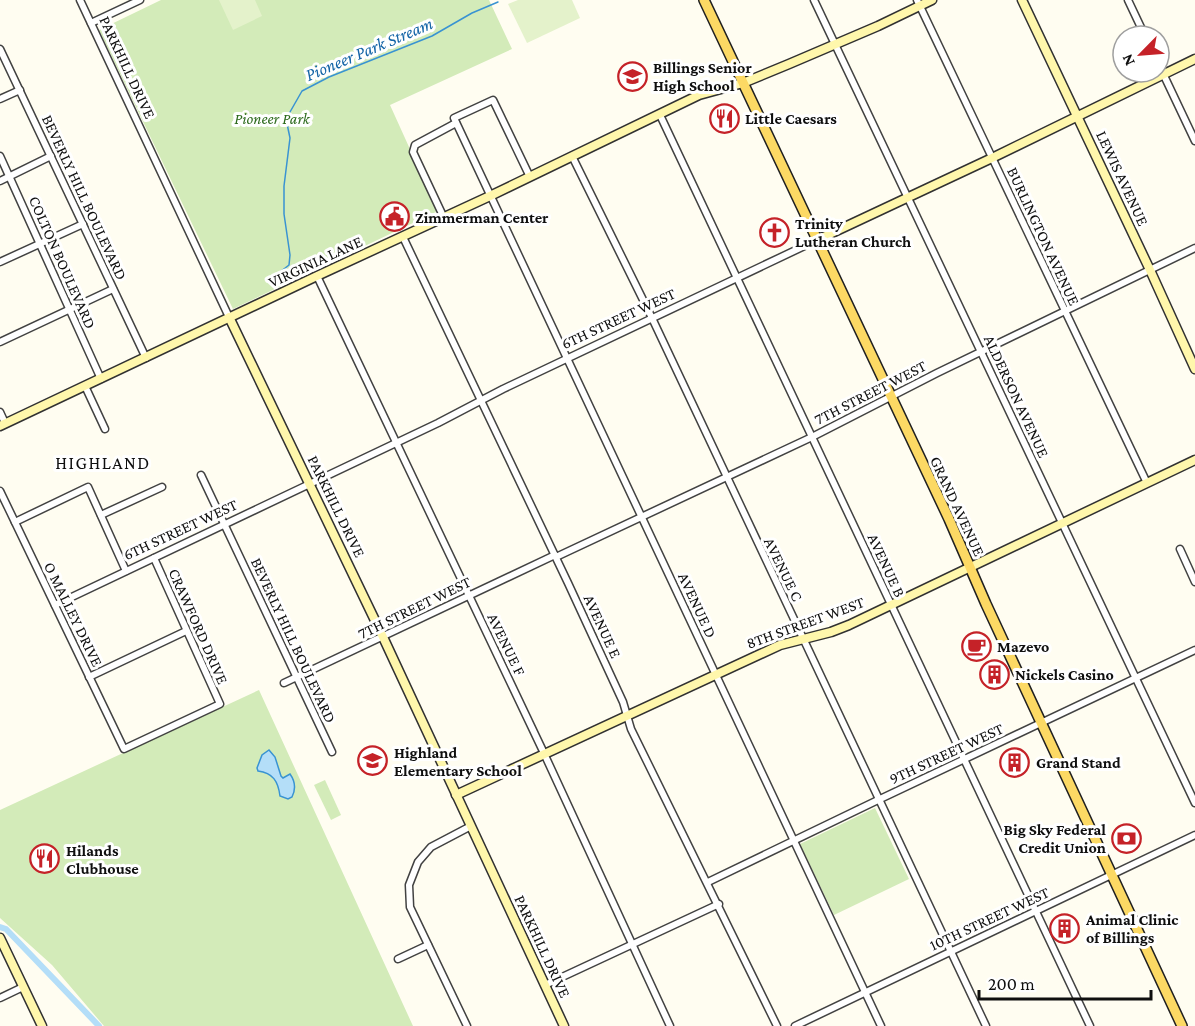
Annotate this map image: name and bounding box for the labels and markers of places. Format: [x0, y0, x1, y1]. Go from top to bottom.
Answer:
place label: Billings Senior High School [653, 59, 752, 94]
school or university icon: Billings Senior High School [616, 60, 648, 92]
restaurant icon: Little Caesars [708, 102, 740, 134]
place label: Little Caesars [745, 110, 837, 127]
public building icon: Zimmerman Center [378, 201, 410, 233]
place label: Zimmerman Center [415, 209, 549, 226]
place label: Trinity Lutheran Church [795, 215, 911, 250]
church icon: Trinity Lutheran Church [758, 216, 790, 248]
cafe icon: Mazevo [960, 630, 992, 662]
place label: Mazevo [997, 638, 1049, 655]
building icon: Nickels Casino [978, 658, 1010, 690]
place label: Nickels Casino [1015, 666, 1114, 683]
place label: Highland Elementary School [394, 744, 522, 779]
school or university icon: Highland Elementary School [357, 745, 389, 777]
building icon: Grand Stand [999, 746, 1031, 778]
place label: Grand Stand [1036, 754, 1121, 771]
place label: Big Sky Federal Credit Union [1004, 821, 1106, 856]
bank icon: Big Sky Federal Credit Union [1111, 822, 1143, 854]
place label: Hilands Clubhouse [66, 842, 139, 877]
restaurant icon: Hilands Clubhouse [29, 843, 61, 875]
place label: Animal Clinic of Billings [1085, 911, 1178, 946]
building icon: Animal Clinic of Billings [1049, 912, 1081, 944]

